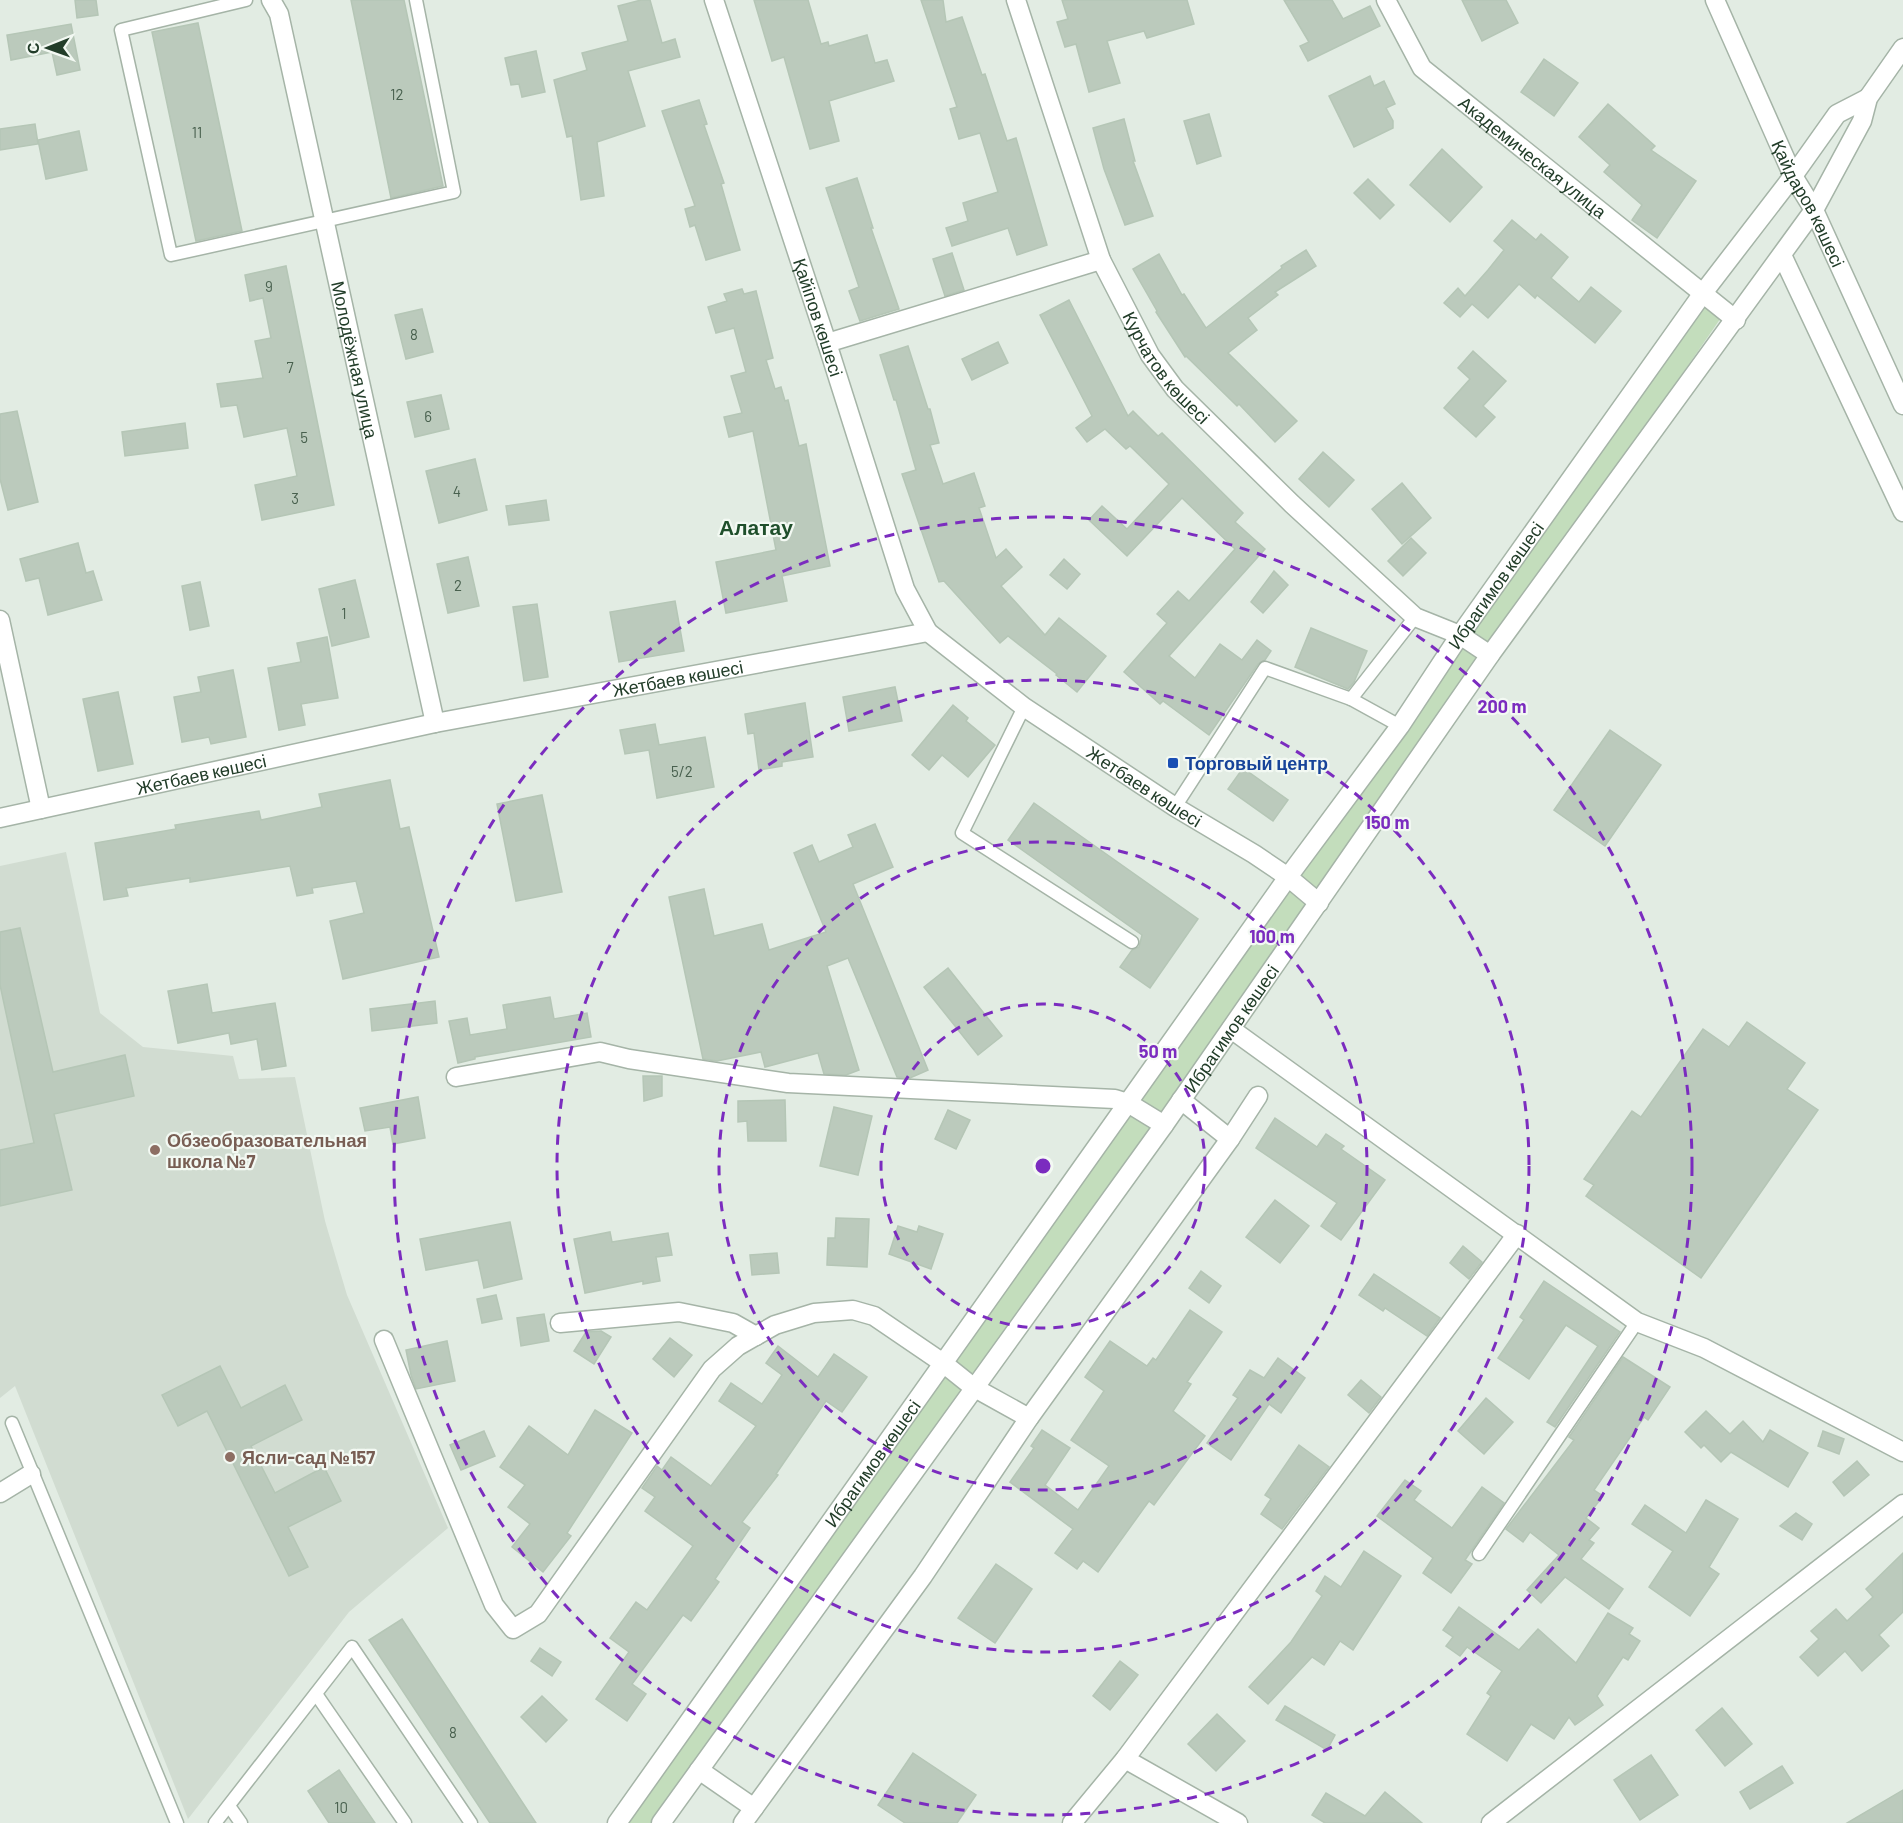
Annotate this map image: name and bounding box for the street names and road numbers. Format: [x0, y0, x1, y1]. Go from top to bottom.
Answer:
street label: Академическая улица [1455, 91, 1612, 223]
street label: Қайдаров көшесі [1767, 136, 1849, 270]
street label: Қайіпов көшесі [789, 255, 848, 379]
street label: Молодёжная улица [327, 279, 383, 441]
street label: Курчатов көшесі [1118, 308, 1215, 428]
street label: Ибрагимов көшесі [1443, 517, 1548, 653]
street label: Жетбаев көшесі [610, 655, 745, 701]
street label: Жетбаев көшесі [1083, 741, 1206, 831]
street label: Жетбаев көшесі [134, 749, 268, 799]
street label: Ибрагимов көшесі [1179, 960, 1283, 1097]
street label: Ибрагимов көшесі [820, 1395, 925, 1531]

